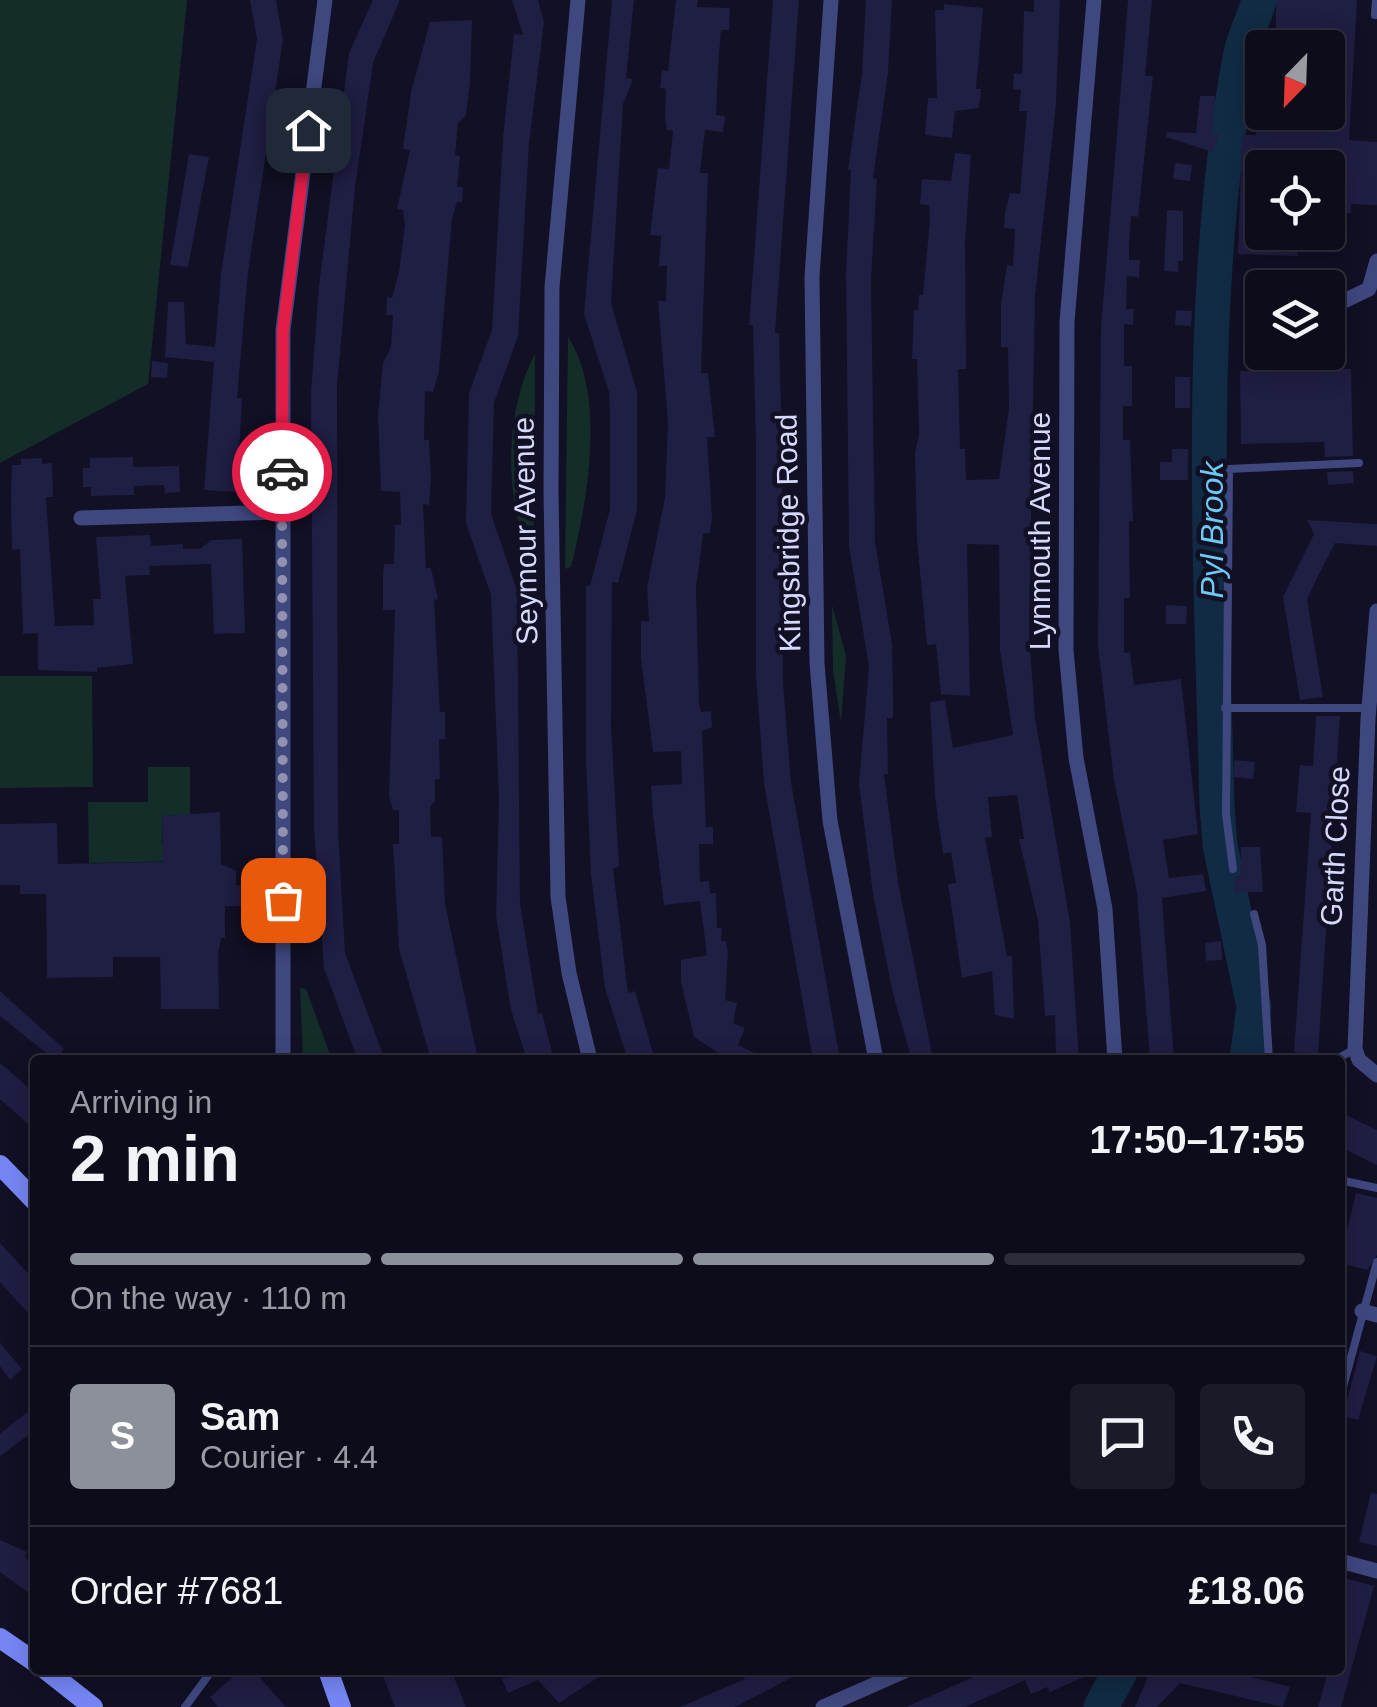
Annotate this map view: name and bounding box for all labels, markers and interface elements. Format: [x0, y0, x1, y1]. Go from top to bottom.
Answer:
north arrow [1245, 30, 1345, 130]
map controls [1245, 30, 1345, 370]
pin [266, 88, 351, 173]
icon: home [281, 103, 336, 158]
button: locate [1245, 150, 1345, 250]
button: layers [1245, 270, 1345, 370]
street label: Lynmouth Avenue [1023, 412, 1056, 650]
street label: Kingsbridge Road [769, 413, 807, 653]
street label: Seymour Avenue [507, 417, 543, 645]
courier [232, 422, 332, 522]
icon: car [255, 445, 310, 500]
water label: Pyl Brook [1194, 460, 1230, 598]
street label: Garth Close [1314, 765, 1356, 927]
pin [241, 858, 326, 943]
icon: bag [256, 873, 311, 928]
text: Arriving in [70, 1084, 212, 1120]
text: 17:50–17:55 [1089, 1119, 1305, 1161]
text: 2 min [70, 1122, 240, 1195]
text: On the way · 110 m [70, 1280, 347, 1316]
button: chat [1070, 1384, 1175, 1489]
button: phone [1200, 1384, 1305, 1489]
text: Sam [200, 1396, 280, 1438]
text: S [110, 1415, 135, 1457]
text: Courier · 4.4 [200, 1439, 378, 1475]
text: Order #7681 [70, 1570, 283, 1612]
text: £18.06 [1189, 1570, 1305, 1612]

